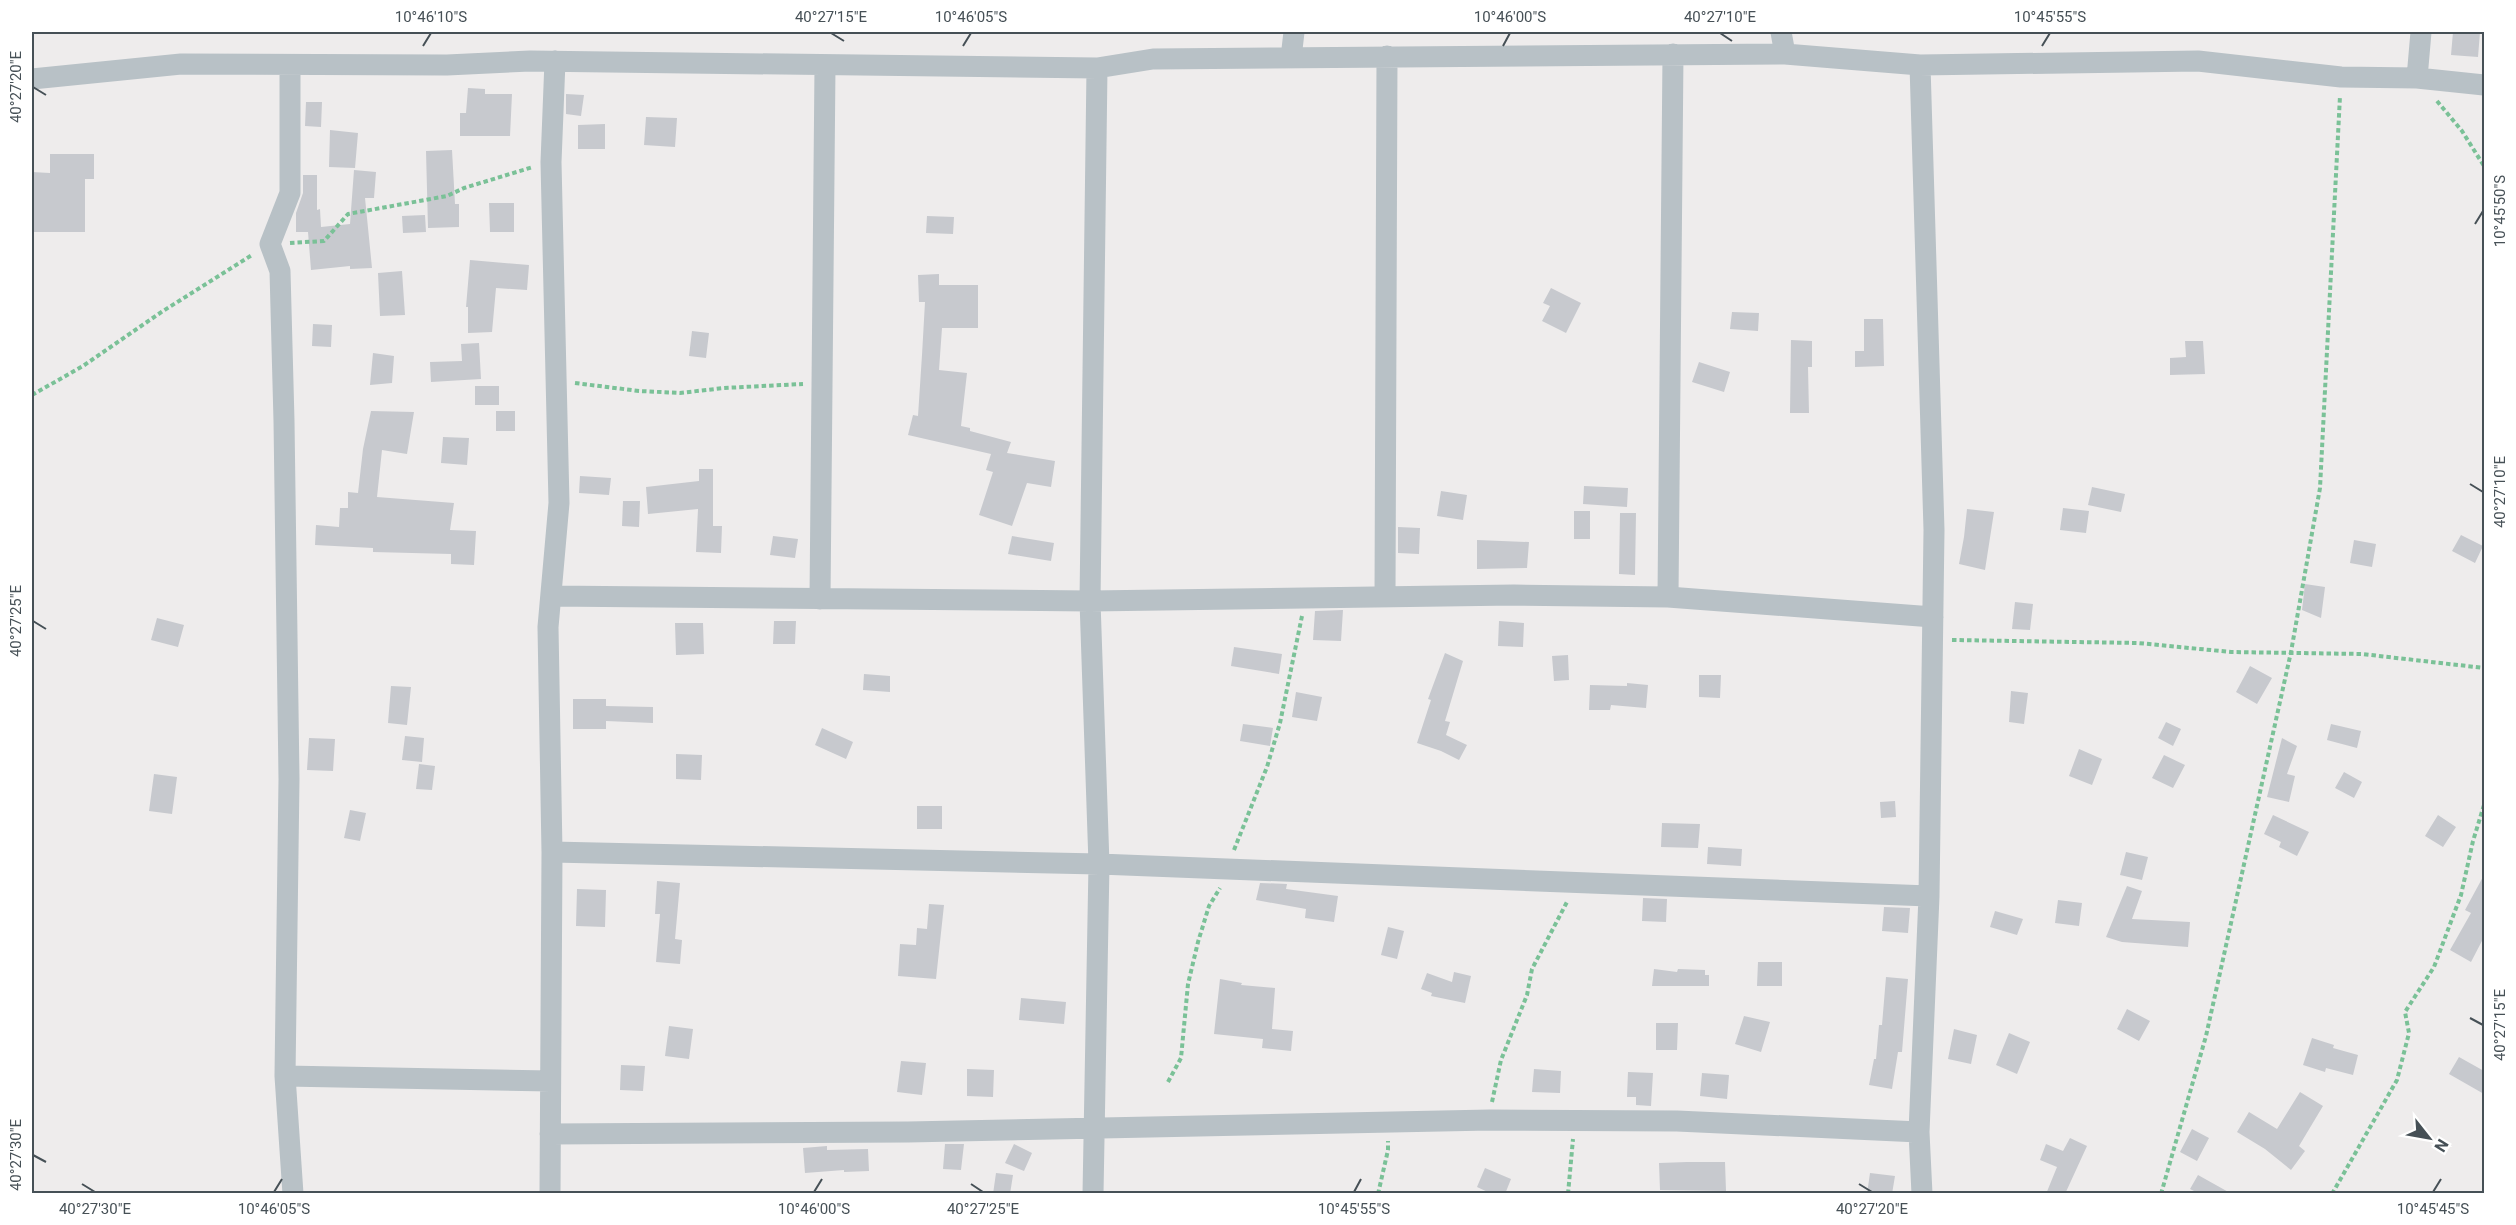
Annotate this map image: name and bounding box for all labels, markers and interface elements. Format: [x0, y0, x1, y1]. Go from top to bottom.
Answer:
text: 10°46'10"S [395, 8, 467, 26]
text: 40°27'15"E [795, 8, 868, 26]
text: 10°46'05"S [935, 8, 1007, 26]
text: 10°46'00"S [1474, 8, 1546, 26]
text: 40°27'10"E [1684, 8, 1757, 26]
text: 10°45'55"S [2014, 8, 2086, 26]
text: 40°27'20"E [7, 50, 25, 123]
text: 10°45'50"S [2491, 175, 2509, 247]
text: 40°27'10"E [2491, 455, 2509, 528]
text: 40°27'25"E [7, 584, 25, 657]
text: 40°27'15"E [2491, 988, 2509, 1061]
north arrow [2399, 1108, 2459, 1168]
text: 40°27'30"E [7, 1118, 25, 1191]
text: N [2430, 1136, 2452, 1155]
text: 40°27'30"E [59, 1200, 132, 1218]
text: 10°46'05"S [238, 1200, 310, 1218]
text: 10°46'00"S [778, 1200, 850, 1218]
text: 40°27'25"E [947, 1200, 1020, 1218]
text: 10°45'55"S [1318, 1200, 1390, 1218]
text: 40°27'20"E [1836, 1200, 1909, 1218]
text: 10°45'45"S [2397, 1200, 2469, 1218]

